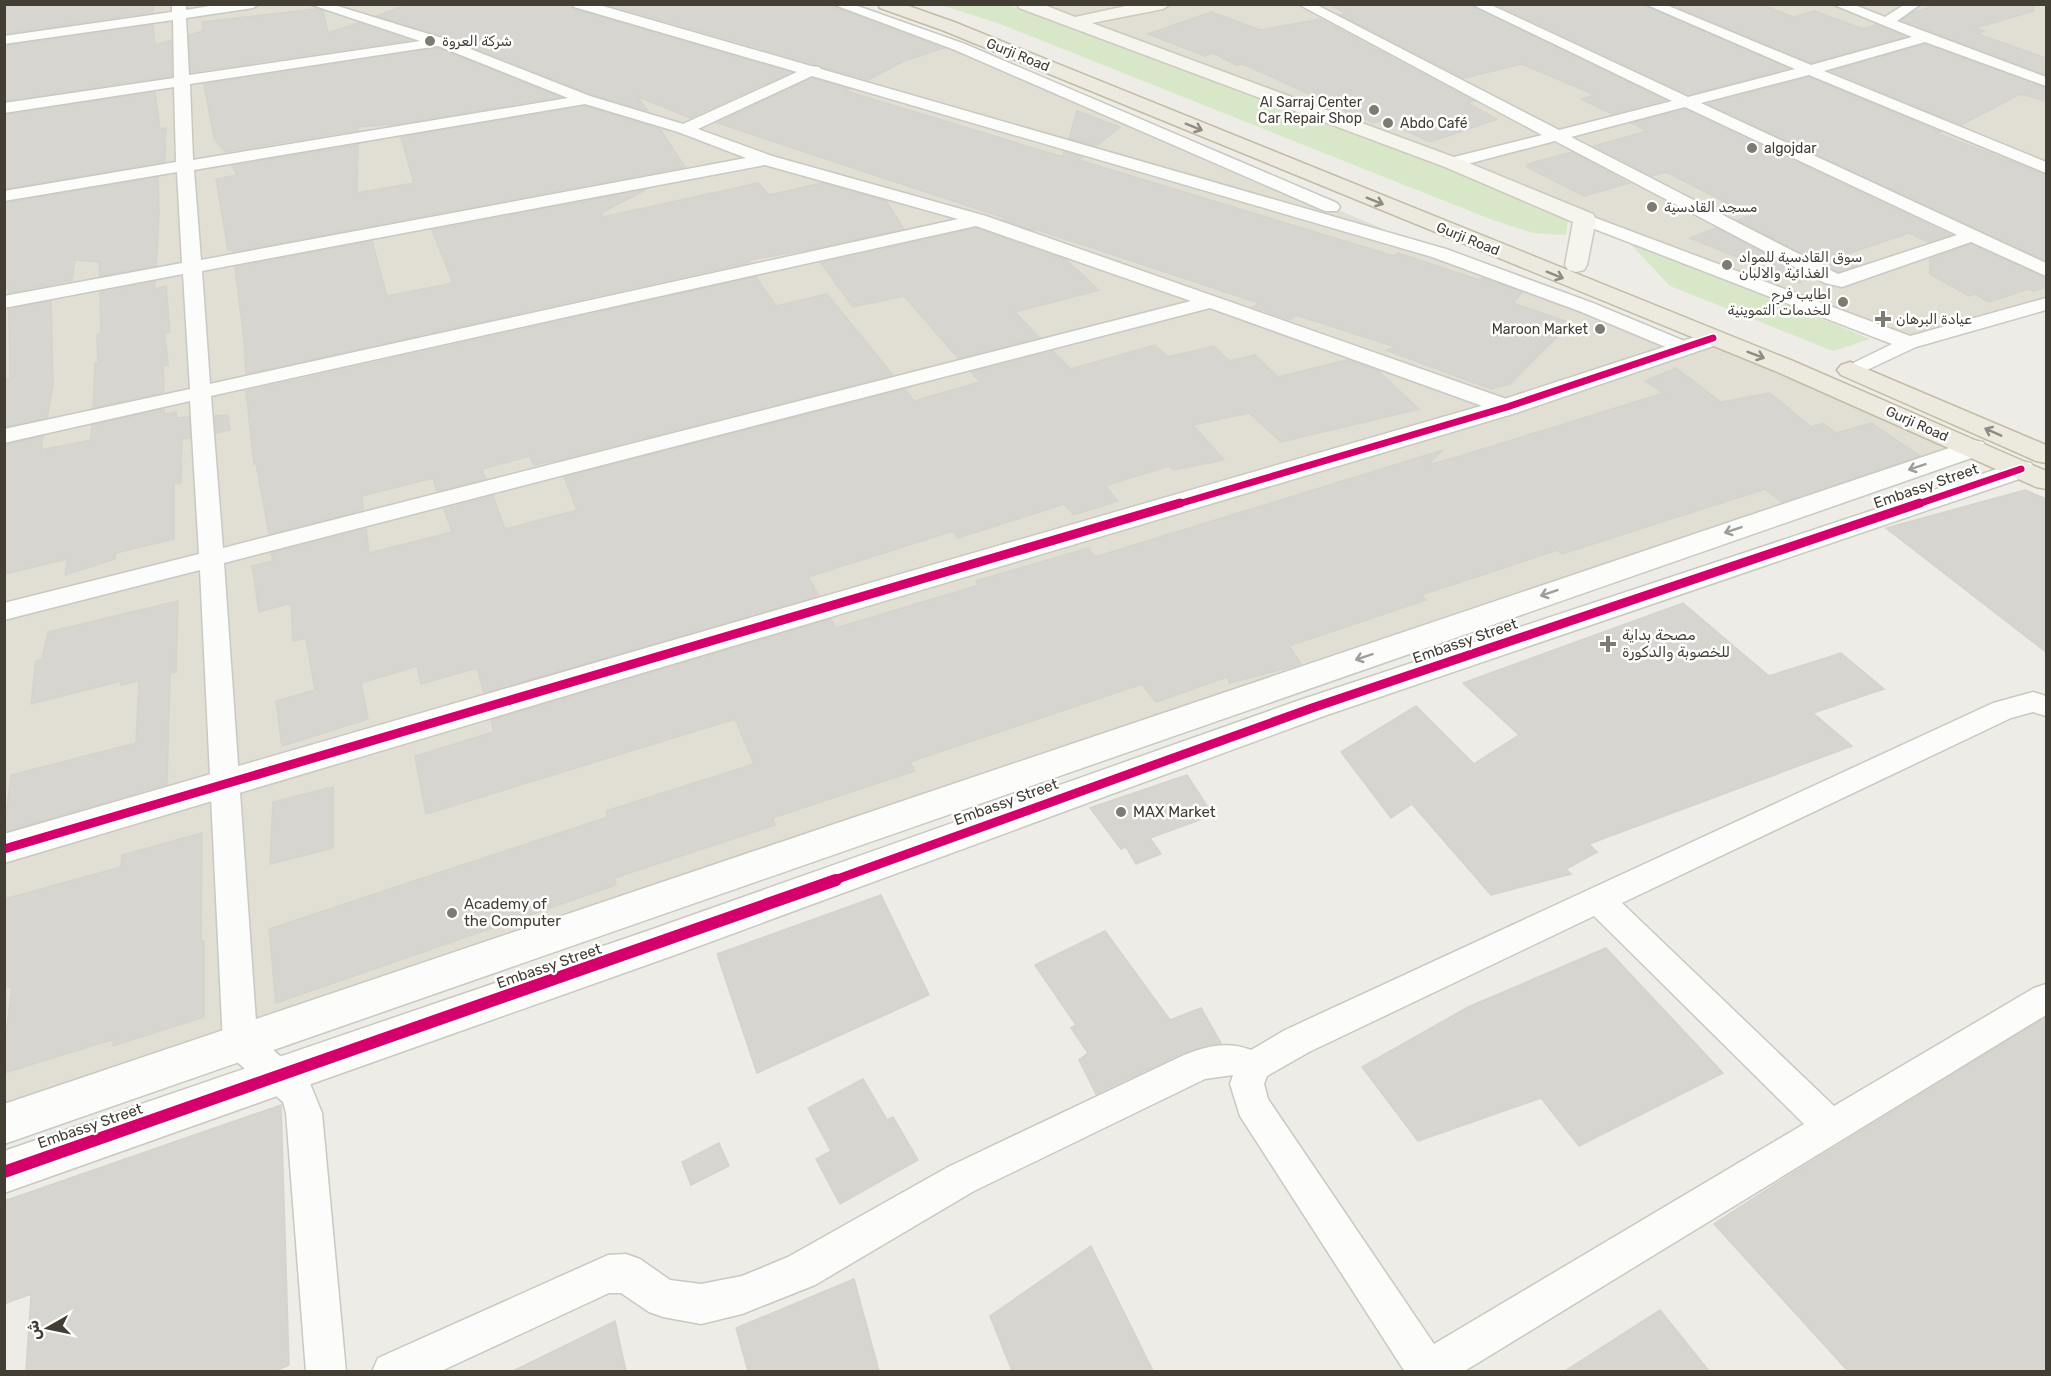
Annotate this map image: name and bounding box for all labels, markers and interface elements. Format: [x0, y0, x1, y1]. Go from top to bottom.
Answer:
place label: شركة العروة [442, 33, 512, 50]
marker: شركة العروة [423, 34, 437, 48]
street label: Gurji Road [984, 35, 1052, 75]
place label: Al Sarraj Center Car Repair Shop [1258, 94, 1363, 127]
marker: Al Sarraj Center Car Repair Shop [1367, 103, 1381, 117]
place label: Abdo Café [1400, 115, 1468, 132]
marker: Abdo Café [1381, 116, 1395, 130]
one-way arrow [1185, 122, 1203, 133]
place label: algojdar [1764, 140, 1817, 157]
marker: algojdar [1745, 141, 1759, 155]
one-way arrow [1365, 196, 1383, 207]
place label: مسجد القادسية [1664, 199, 1757, 216]
marker: مسجد القادسية [1645, 200, 1659, 214]
street label: Gurji Road [1434, 219, 1502, 259]
place label: سوق القادسية للمواد الغذائية والالبان [1739, 249, 1862, 282]
marker: سوق القادسية للمواد الغذائية والالبان [1720, 258, 1734, 272]
one-way arrow [1546, 270, 1564, 281]
place label: اطايب فرح للخدمات التموينية [1728, 286, 1831, 319]
marker: اطايب فرح للخدمات التموينية [1836, 295, 1850, 309]
marker: عيادة البرهان [1874, 310, 1892, 328]
place label: عيادة البرهان [1896, 311, 1972, 328]
place label: Maroon Market [1492, 321, 1589, 338]
marker: Maroon Market [1593, 322, 1607, 336]
one-way arrow [1746, 350, 1765, 361]
street label: Gurji Road [1883, 403, 1951, 445]
one-way arrow [1984, 425, 2002, 436]
street label: Embassy Street [1871, 460, 1981, 512]
one-way arrow [1908, 462, 1927, 473]
one-way arrow [1724, 526, 1743, 537]
one-way arrow [1540, 589, 1558, 600]
street label: Embassy Street [1410, 615, 1520, 667]
place label: مصحة بداية للخصوبة والدكورة [1622, 626, 1730, 662]
marker: مصحة بداية للخصوبة والدكورة [1599, 635, 1617, 653]
one-way arrow [1355, 652, 1374, 663]
street label: Embassy Street [951, 775, 1061, 829]
place label: MAX Market [1133, 803, 1216, 821]
marker: MAX Market [1114, 805, 1128, 819]
place label: Academy of the Computer [464, 895, 561, 930]
marker: Academy of the Computer [445, 906, 459, 920]
street label: Embassy Street [494, 940, 604, 992]
street label: Embassy Street [35, 1100, 145, 1152]
north arrow [18, 1298, 78, 1358]
text: ش [23, 1319, 45, 1342]

